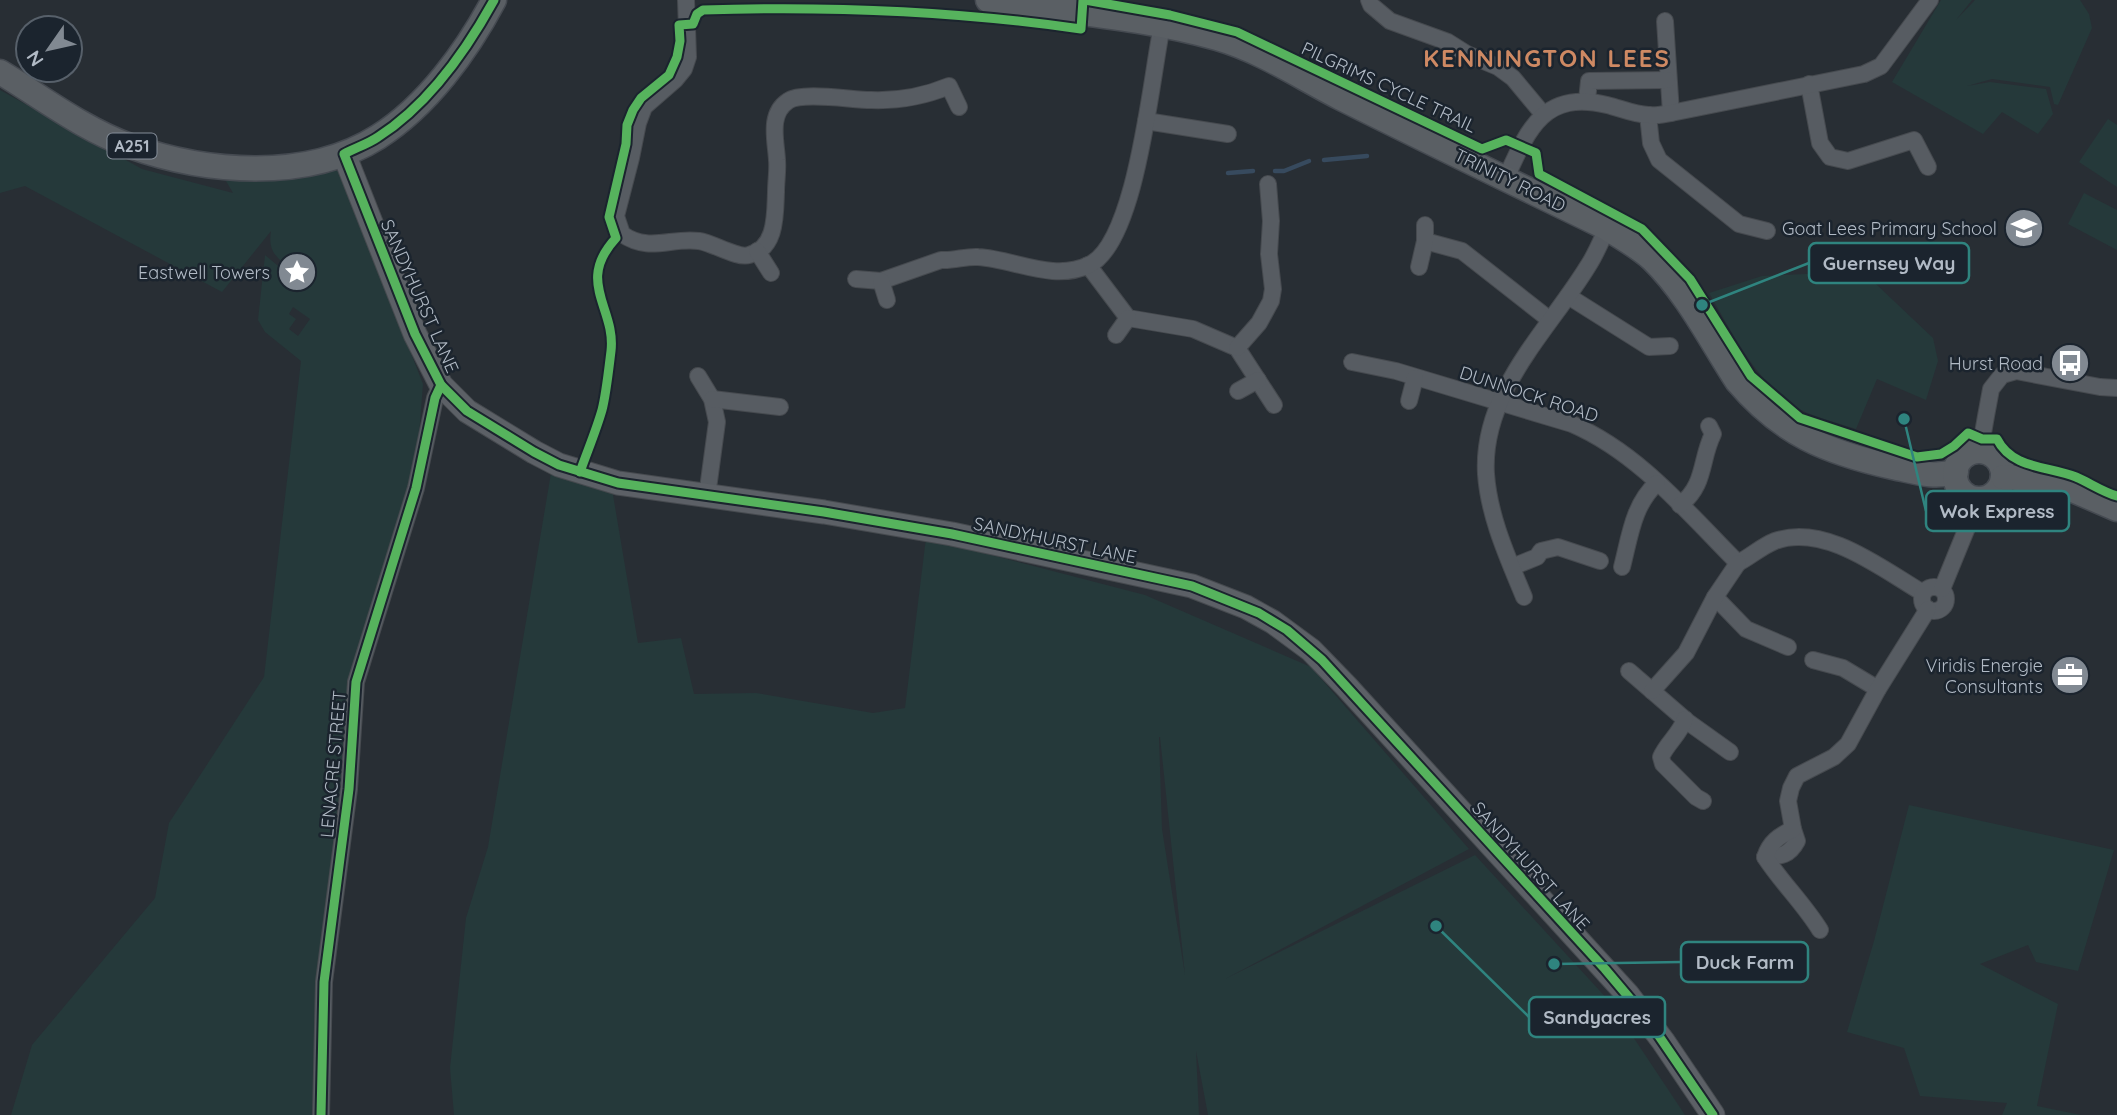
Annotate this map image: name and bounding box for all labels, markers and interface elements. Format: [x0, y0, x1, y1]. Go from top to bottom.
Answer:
north arrow [14, 14, 84, 84]
street label: PILGRIMS CYCLE TRAIL [1298, 36, 1480, 138]
district label: KENNINGTON LEES [1423, 43, 1671, 73]
text: N [21, 46, 49, 71]
road number: A251 [108, 134, 156, 158]
street label: TRINITY ROAD [1450, 143, 1570, 217]
school or university icon: Goat Lees Primary School [2003, 207, 2045, 249]
street label: SANDYHURST LANE [376, 216, 464, 376]
place label: Goat Lees Primary School [1782, 217, 1997, 240]
callout: Guernsey Way [1809, 243, 1969, 283]
place icon: Eastwell Towers [276, 251, 318, 293]
text: Guernsey Way [1823, 251, 1955, 275]
place label: Eastwell Towers [138, 261, 270, 284]
bus stop icon: Hurst Road [2049, 342, 2091, 384]
place label: Hurst Road [1949, 352, 2043, 375]
street label: DUNNOCK ROAD [1457, 361, 1601, 427]
callout: Wok Express [1926, 491, 2069, 531]
text: Wok Express [1939, 499, 2055, 523]
street label: SANDYHURST LANE [972, 512, 1138, 568]
place label: Viridis Energie Consultants [1926, 654, 2043, 698]
office icon: Viridis Energie Consultants [2049, 654, 2091, 696]
street label: LENACRE STREET [315, 689, 351, 839]
street label: SANDYHURST LANE [1467, 797, 1595, 935]
callout: Duck Farm [1681, 942, 1808, 982]
text: Duck Farm [1696, 950, 1794, 974]
callout: Sandyacres [1529, 997, 1665, 1037]
text: Sandyacres [1543, 1005, 1651, 1029]

